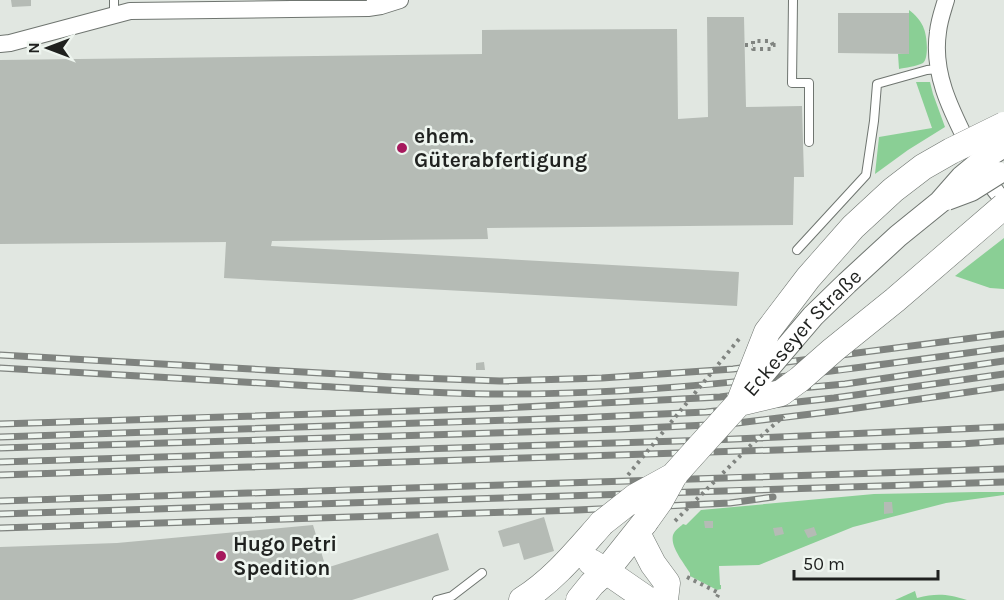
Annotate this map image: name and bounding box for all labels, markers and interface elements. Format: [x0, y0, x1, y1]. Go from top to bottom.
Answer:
north arrow [18, 18, 78, 78]
text: N [24, 42, 43, 54]
place label: ehem. Güterabfertigung [414, 124, 587, 172]
marker: ehem. Güterabfertigung [395, 141, 409, 155]
street label: Eckeseyer Straße [738, 264, 866, 401]
place label: Hugo Petri Spedition [233, 532, 337, 580]
scale bar [794, 543, 938, 581]
marker: Hugo Petri Spedition [214, 549, 228, 563]
text: 50 m [803, 553, 845, 575]

